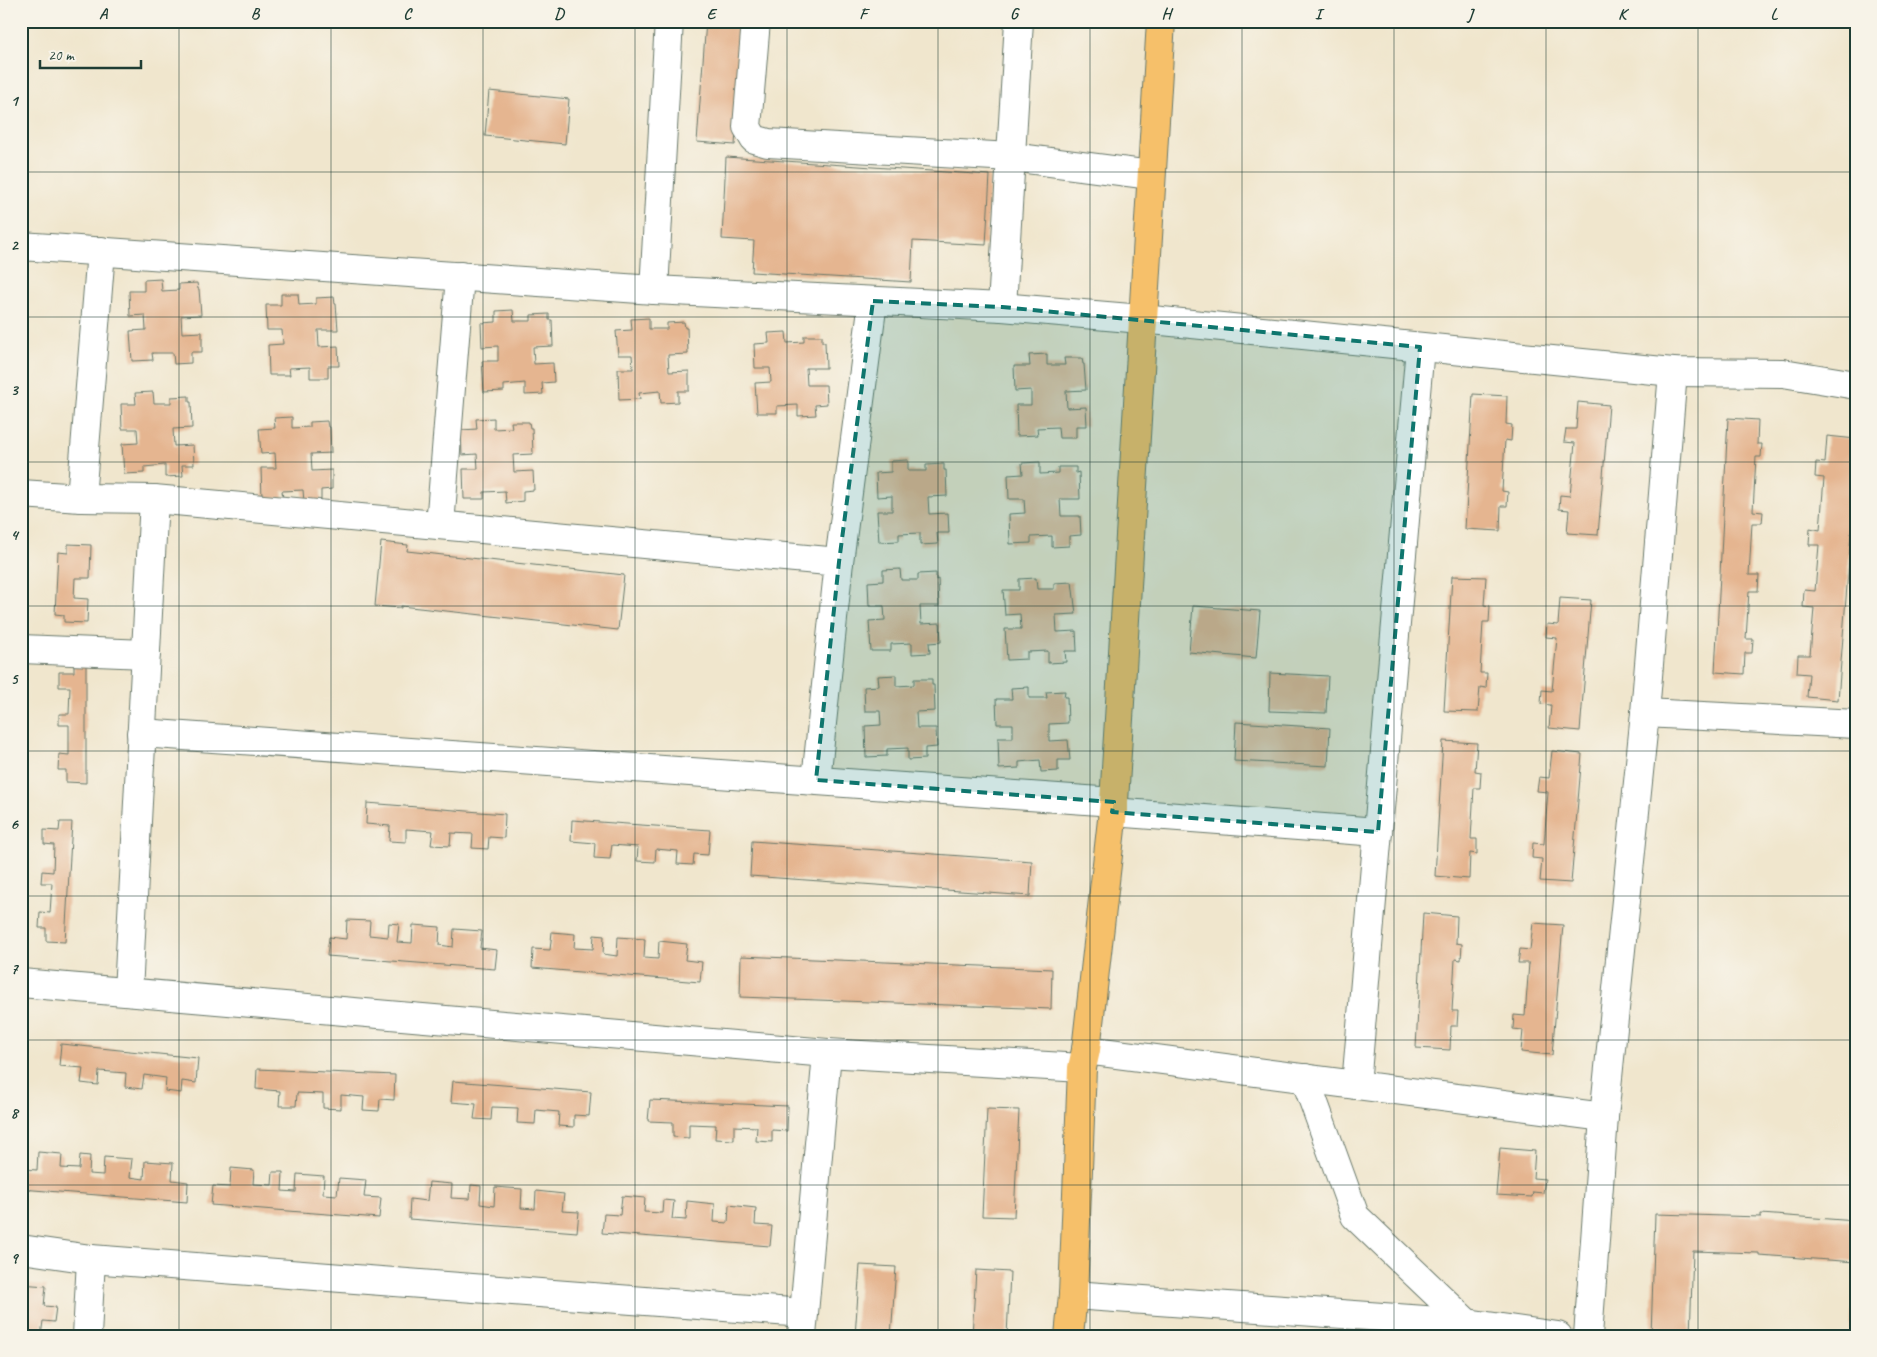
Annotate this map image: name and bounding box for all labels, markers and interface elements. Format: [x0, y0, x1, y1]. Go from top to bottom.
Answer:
text: A [99, 4, 109, 24]
text: B [251, 4, 261, 24]
text: C [403, 4, 413, 24]
text: D [554, 4, 565, 24]
text: E [707, 4, 718, 24]
text: F [859, 4, 870, 24]
text: G [1010, 4, 1020, 24]
text: H [1161, 4, 1173, 24]
text: I [1315, 4, 1325, 24]
text: J [1466, 4, 1475, 24]
text: K [1618, 4, 1630, 24]
text: L [1771, 4, 1779, 24]
scale bar [40, 38, 141, 70]
text: 20 m [48, 46, 75, 65]
text: 1 [10, 91, 19, 111]
text: 2 [10, 235, 19, 255]
text: 3 [10, 380, 19, 400]
text: 4 [10, 525, 19, 545]
text: 5 [11, 669, 20, 689]
text: 6 [10, 814, 19, 834]
text: 7 [10, 959, 19, 979]
text: 8 [10, 1103, 19, 1123]
text: 9 [10, 1248, 19, 1268]

